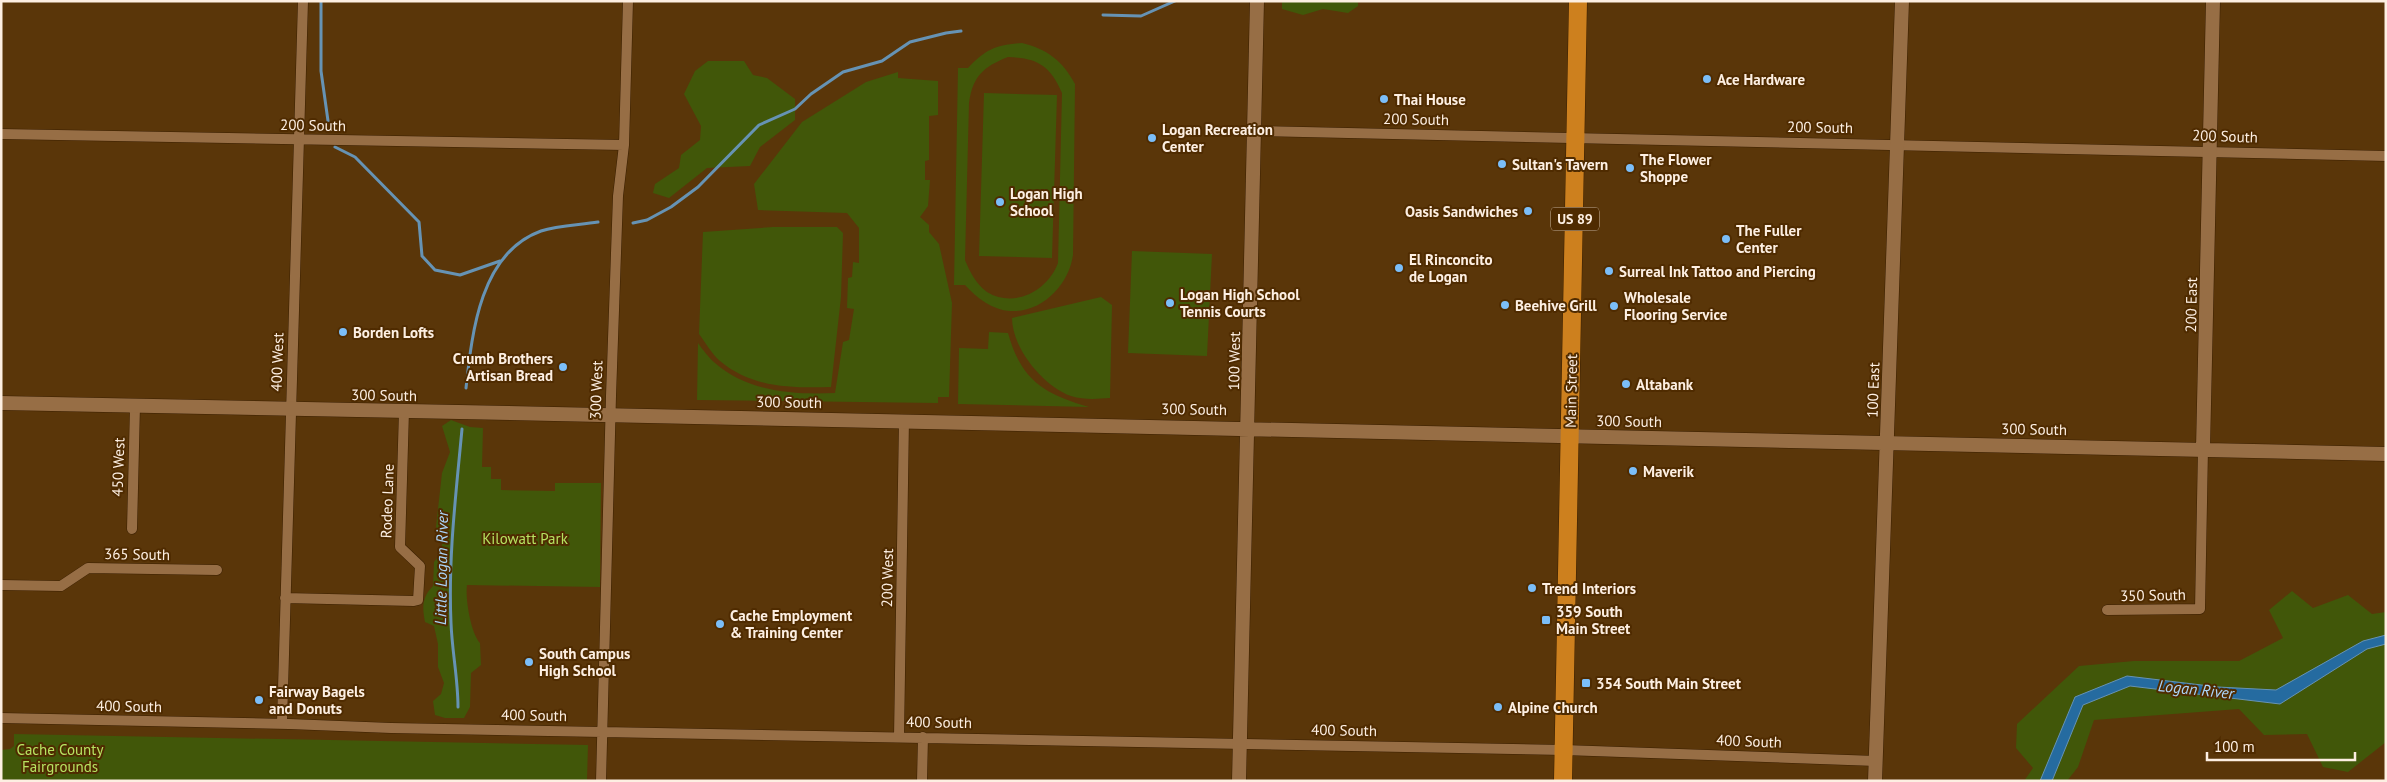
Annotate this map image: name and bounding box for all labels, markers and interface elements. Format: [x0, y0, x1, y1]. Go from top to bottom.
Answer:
place label: Ace Hardware [1717, 70, 1806, 89]
marker: Ace Hardware [1701, 73, 1713, 85]
place label: Thai House [1394, 90, 1466, 109]
marker: Thai House [1378, 93, 1390, 105]
street label: 200 South [1383, 109, 1449, 129]
street label: 200 South [280, 115, 346, 135]
street label: 200 South [1787, 117, 1853, 137]
place label: Logan Recreation Center [1162, 120, 1273, 156]
street label: 200 South [2192, 125, 2258, 147]
marker: Logan Recreation Center [1146, 132, 1158, 144]
place label: The Flower Shoppe [1640, 150, 1712, 186]
place label: Sultan's Tavern [1512, 155, 1608, 174]
marker: Sultan's Tavern [1496, 158, 1508, 170]
marker: The Flower Shoppe [1624, 162, 1636, 174]
place label: Logan High School [1010, 184, 1083, 220]
marker: Logan High School [994, 196, 1006, 208]
place label: Oasis Sandwiches [1405, 202, 1518, 221]
marker: Oasis Sandwiches [1522, 205, 1534, 217]
road number: US 89 [1551, 208, 1599, 230]
place label: The Fuller Center [1736, 221, 1802, 257]
marker: The Fuller Center [1720, 233, 1732, 245]
place label: El Rinconcito de Logan [1409, 250, 1493, 286]
marker: El Rinconcito de Logan [1393, 262, 1405, 274]
place label: Surreal Ink Tattoo and Piercing [1619, 262, 1816, 281]
marker: Surreal Ink Tattoo and Piercing [1603, 265, 1615, 277]
street label: 200 East [2181, 277, 2201, 333]
place label: Logan High School Tennis Courts [1180, 285, 1300, 321]
place label: Wholesale Flooring Service [1624, 288, 1728, 324]
place label: Beehive Grill [1515, 296, 1597, 315]
marker: Logan High School Tennis Courts [1164, 297, 1176, 309]
marker: Beehive Grill [1499, 299, 1511, 311]
marker: Wholesale Flooring Service [1608, 300, 1620, 312]
place label: Borden Lofts [353, 323, 434, 342]
marker: Borden Lofts [337, 326, 349, 338]
street label: 100 West [1224, 331, 1244, 391]
street label: 400 West [266, 332, 288, 392]
place label: Crumb Brothers Artisan Bread [453, 349, 553, 385]
street label: Main Street [1561, 354, 1581, 428]
street label: 300 West [585, 360, 607, 420]
marker: Crumb Brothers Artisan Bread [557, 361, 569, 373]
street label: 100 East [1863, 362, 1883, 418]
place label: Altabank [1636, 375, 1694, 394]
marker: Altabank [1620, 378, 1632, 390]
street label: 300 South [351, 385, 417, 405]
street label: 300 South [756, 392, 822, 412]
street label: 300 South [1161, 399, 1227, 419]
street label: 300 South [1596, 411, 1662, 431]
street label: 300 South [2001, 419, 2067, 439]
street label: 450 West [107, 437, 129, 497]
place label: Maverik [1643, 462, 1694, 481]
street label: Rodeo Lane [376, 463, 398, 539]
marker: Maverik [1627, 465, 1639, 477]
water label: Little Logan River [430, 509, 452, 625]
park label: Kilowatt Park [482, 529, 569, 548]
street label: 365 South [104, 544, 170, 564]
street label: 200 West [877, 548, 897, 608]
place label: Trend Interiors [1542, 579, 1636, 598]
marker: Trend Interiors [1526, 582, 1538, 594]
street label: 350 South [2120, 585, 2186, 605]
place label: 359 South Main Street [1556, 602, 1631, 638]
place label: Cache Employment & Training Center [730, 606, 853, 642]
marker: 359 South Main Street [1540, 614, 1552, 626]
marker: Cache Employment & Training Center [714, 618, 726, 630]
place label: South Campus High School [539, 644, 630, 680]
marker: South Campus High School [523, 656, 535, 668]
place label: 354 South Main Street [1596, 674, 1742, 693]
water label: Logan River [2157, 675, 2237, 703]
marker: 354 South Main Street [1580, 677, 1592, 689]
place label: Fairway Bagels and Donuts [269, 682, 365, 718]
marker: Fairway Bagels and Donuts [253, 694, 265, 706]
street label: 400 South [96, 696, 162, 716]
place label: Alpine Church [1508, 698, 1598, 717]
marker: Alpine Church [1492, 701, 1504, 713]
street label: 400 South [501, 705, 567, 725]
street label: 400 South [906, 712, 972, 732]
street label: 400 South [1311, 720, 1377, 740]
street label: 400 South [1716, 730, 1782, 752]
scale bar [2207, 730, 2354, 762]
text: 100 m [2214, 737, 2255, 756]
park label: Cache County Fairgrounds [17, 740, 103, 776]

